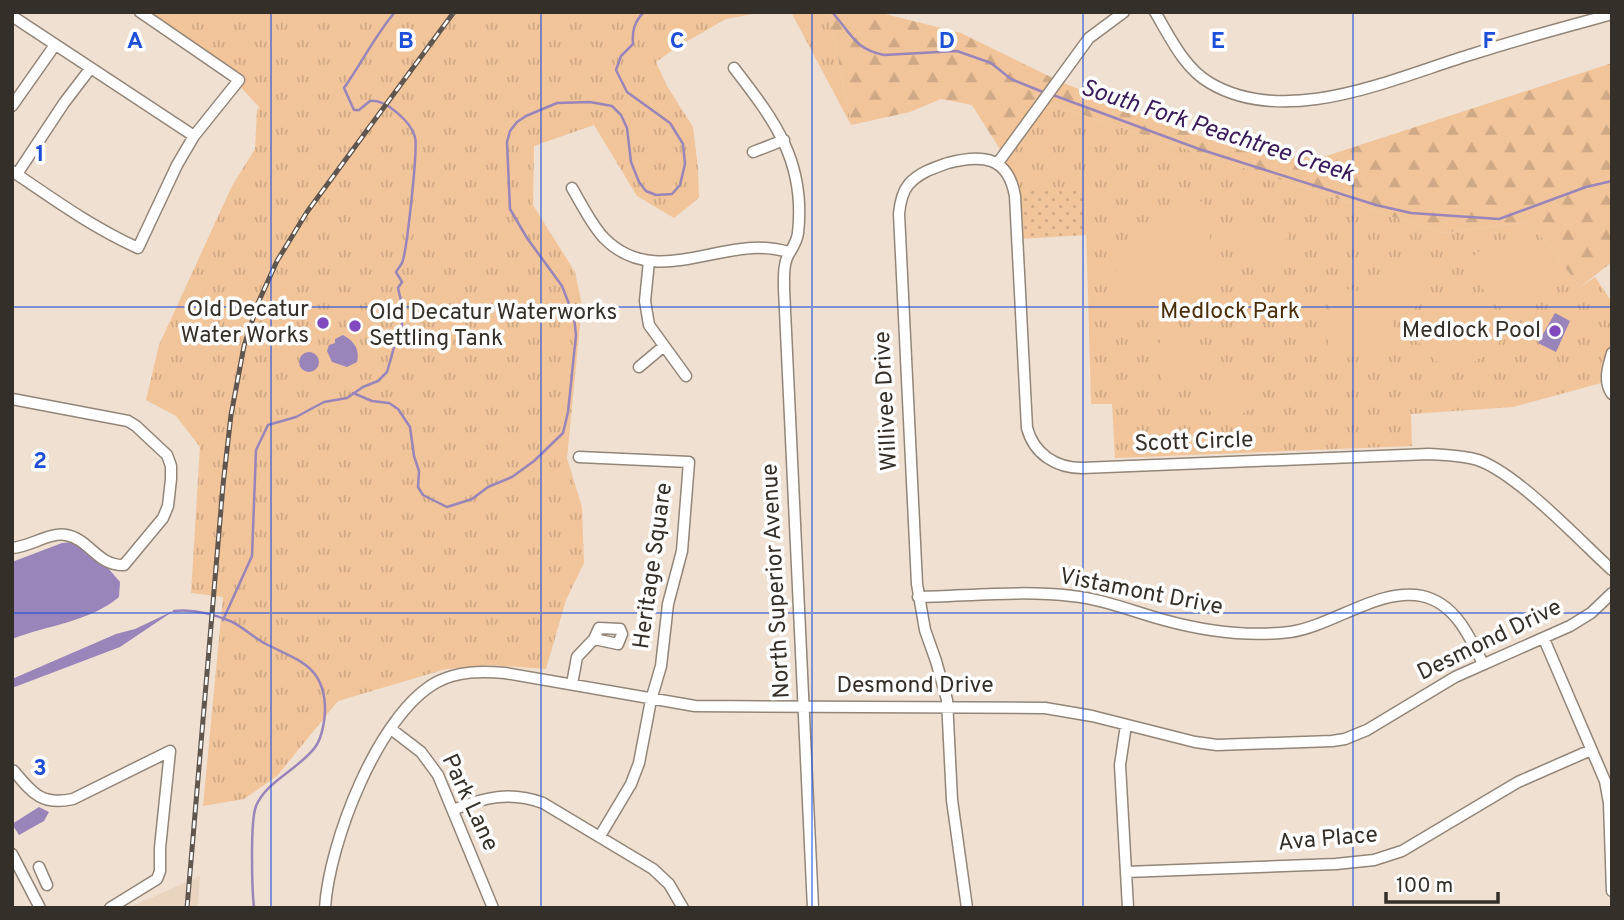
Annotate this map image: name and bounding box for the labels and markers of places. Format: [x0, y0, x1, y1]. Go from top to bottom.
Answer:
place label: Old Decatur Water Works [181, 296, 309, 351]
place label: Old Decatur Waterworks Settling Tank [369, 299, 617, 354]
marker: Old Decatur Water Works [315, 315, 331, 331]
place label: Medlock Pool [1402, 317, 1541, 346]
marker: Old Decatur Waterworks Settling Tank [347, 318, 363, 334]
marker: Medlock Pool [1547, 323, 1563, 339]

